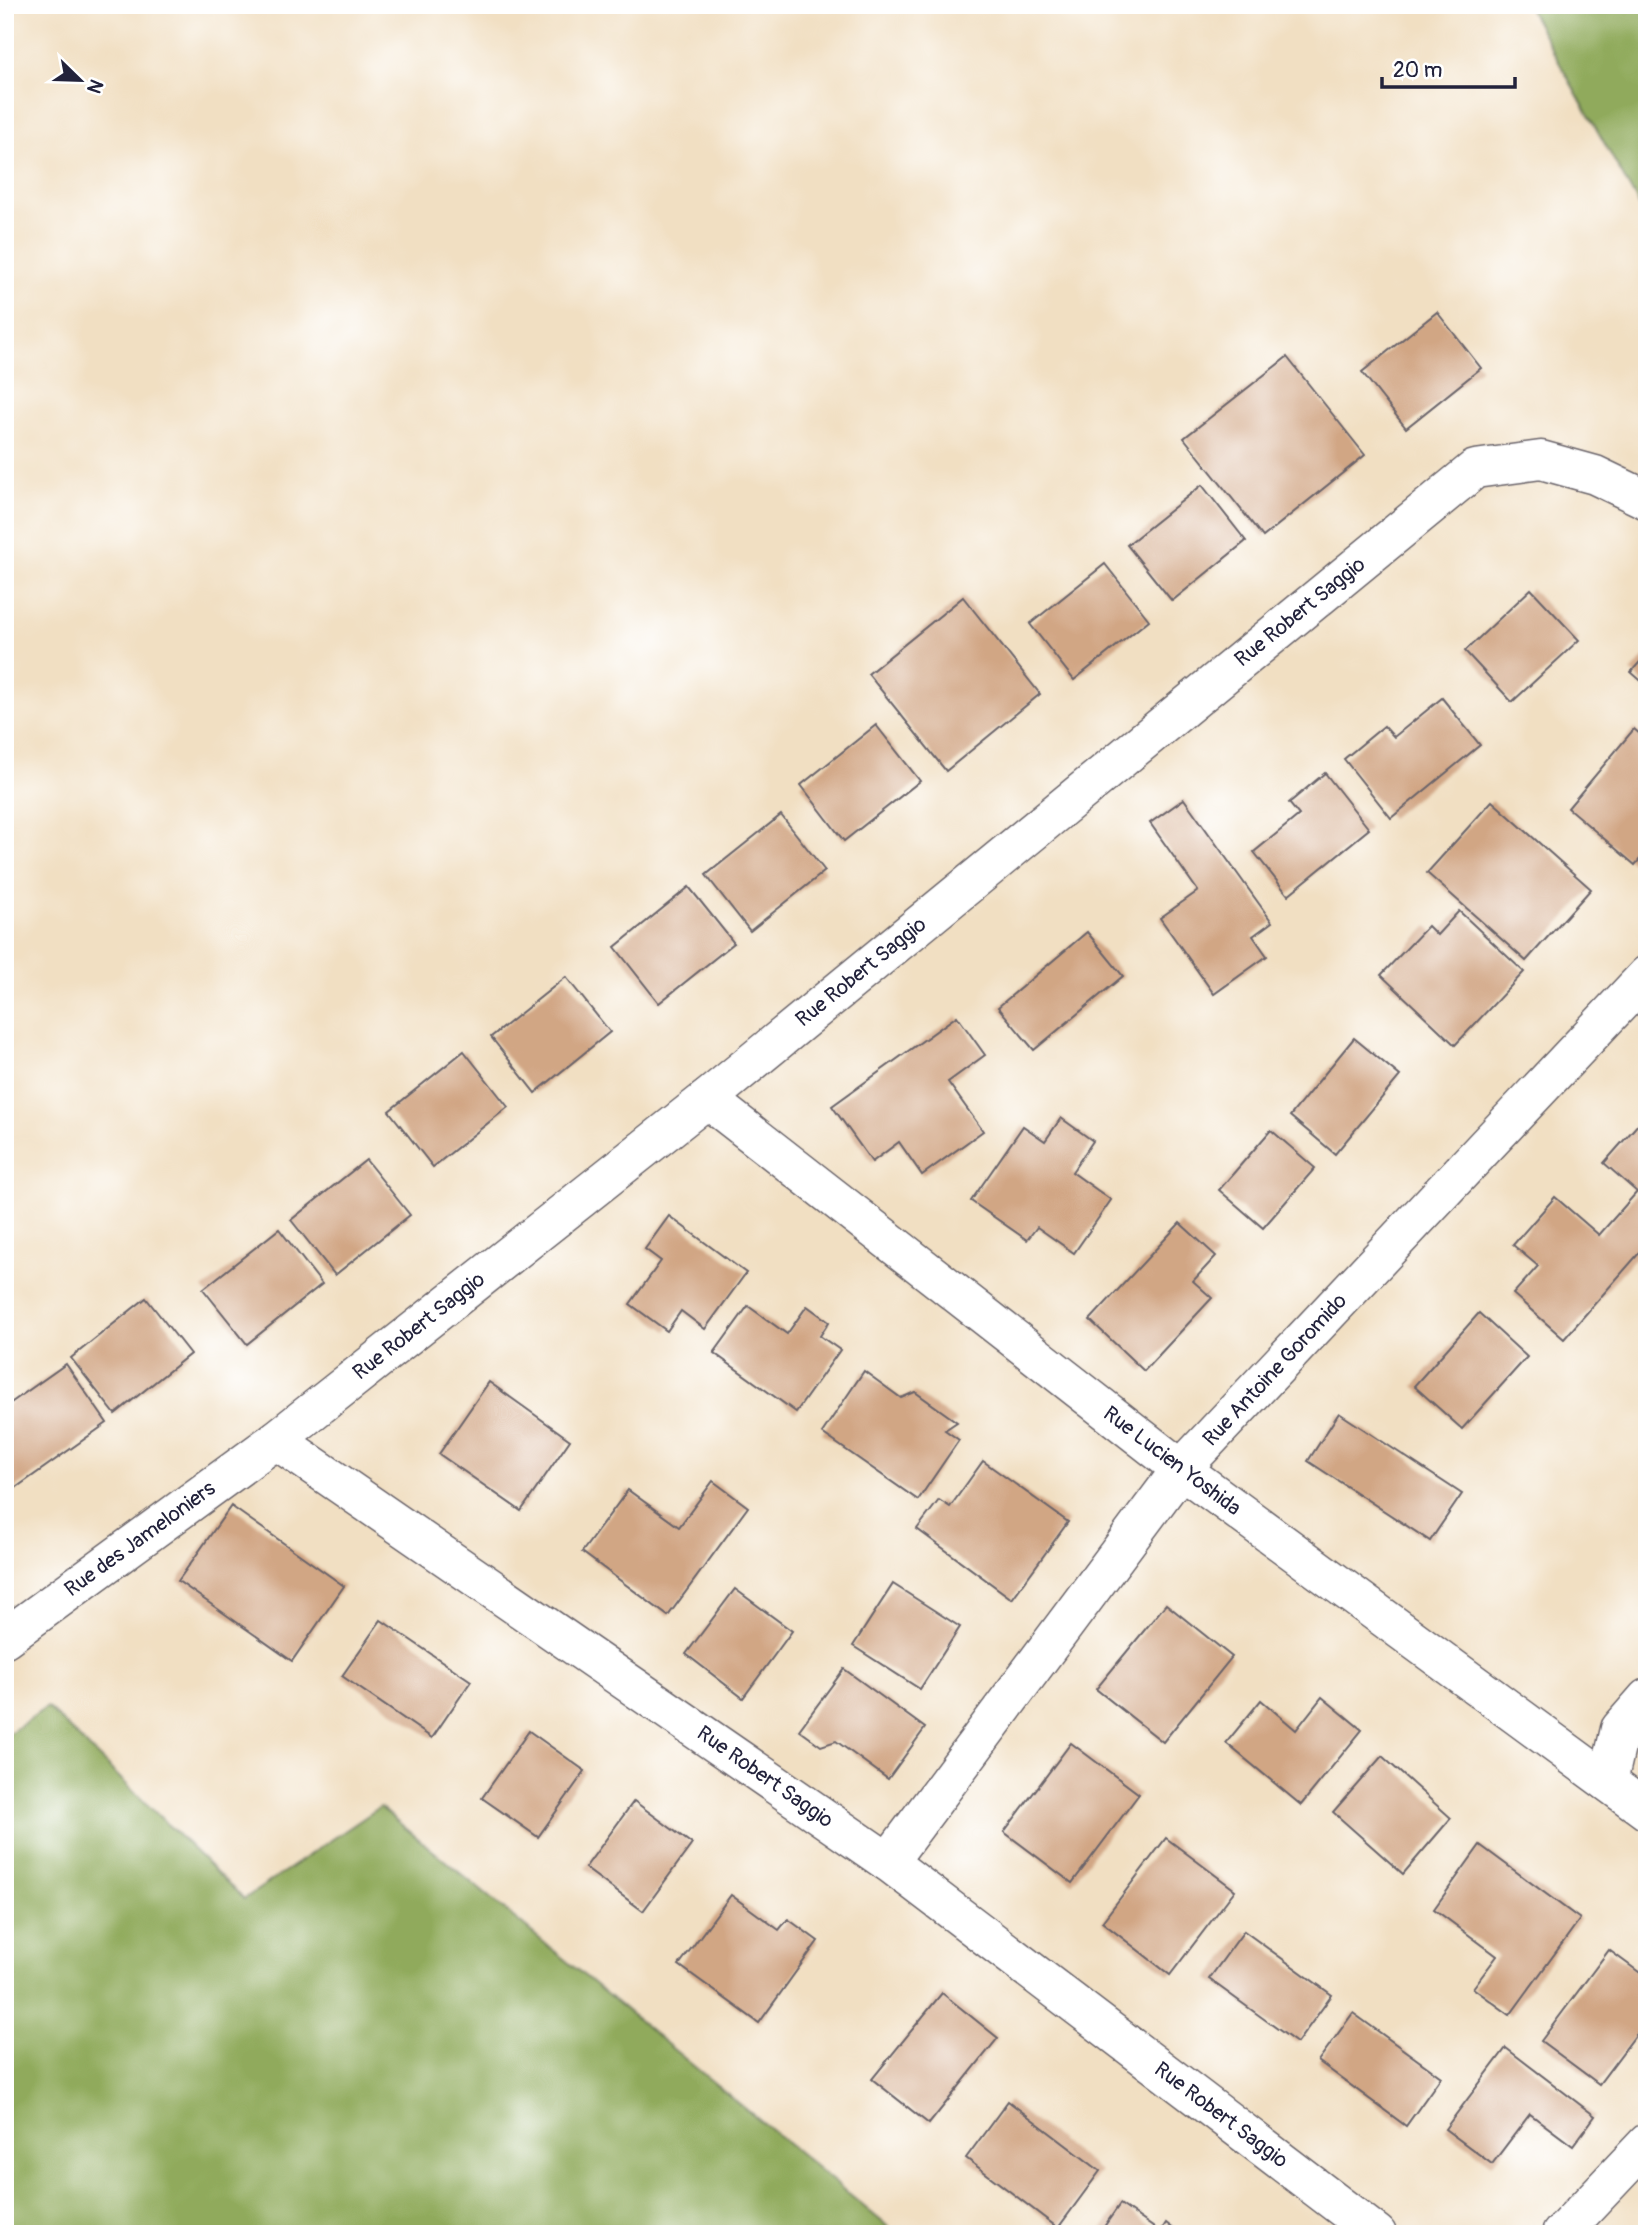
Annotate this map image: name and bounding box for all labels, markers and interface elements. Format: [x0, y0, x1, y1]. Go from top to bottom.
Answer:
north arrow [46, 46, 116, 116]
scale bar [1382, 46, 1516, 90]
text: 20 m [1393, 57, 1442, 84]
text: N [81, 76, 108, 97]
street label: Rue Robert Saggio [1229, 551, 1371, 673]
street label: Rue Robert Saggio [790, 911, 932, 1033]
street label: Rue Robert Saggio [347, 1266, 491, 1386]
street label: Rue Antoine Goromido [1197, 1288, 1353, 1452]
street label: Rue Lucien Yoshida [1098, 1400, 1246, 1522]
street label: Rue des Jameloniers [59, 1475, 221, 1603]
street label: Rue Robert Saggio [692, 1720, 838, 1834]
street label: Rue Robert Saggio [1149, 2056, 1293, 2174]

